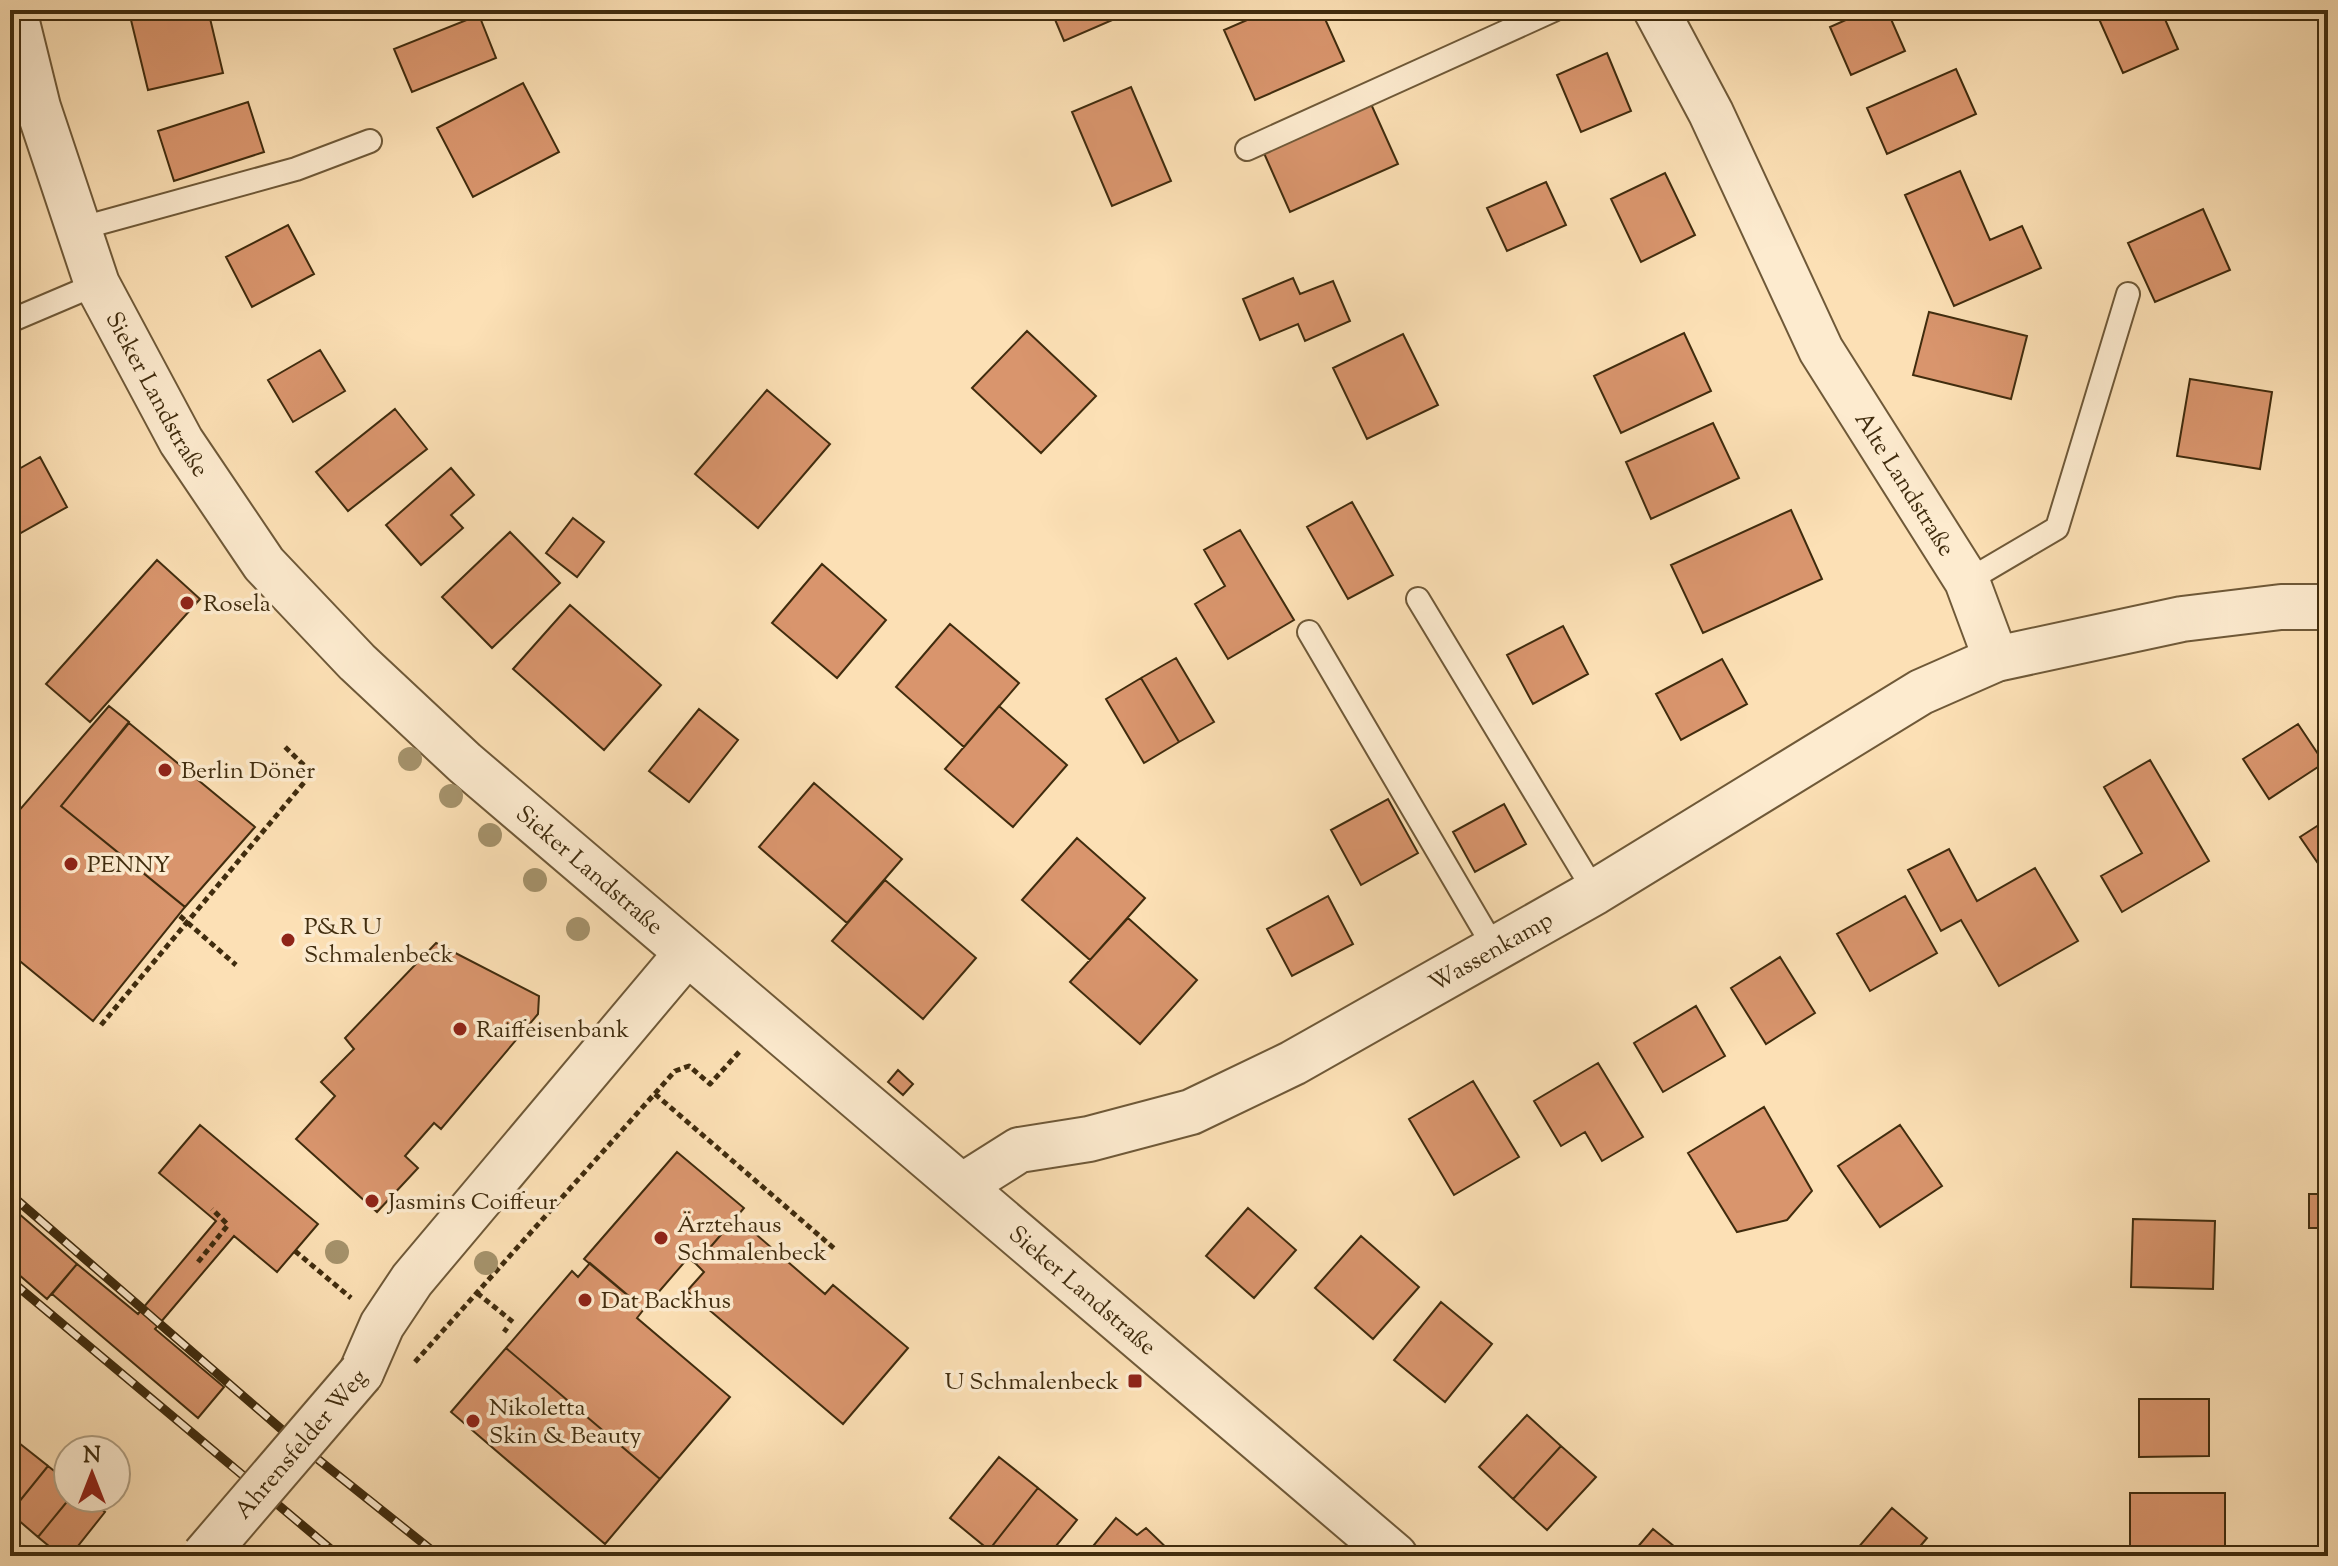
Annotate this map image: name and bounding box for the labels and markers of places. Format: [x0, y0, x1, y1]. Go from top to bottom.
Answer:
place label: Rosela [203, 588, 271, 622]
marker: Rosela [178, 594, 196, 612]
place label: Berlin Döner [181, 755, 315, 789]
marker: Berlin Döner [156, 761, 174, 779]
place label: PENNY [87, 849, 170, 883]
marker: PENNY [62, 855, 80, 873]
place label: P&R U Schmalenbeck [304, 911, 454, 973]
marker: P&R U Schmalenbeck [279, 931, 297, 949]
place label: Raiffeisenbank [476, 1014, 629, 1048]
marker: Raiffeisenbank [451, 1020, 469, 1038]
place label: Jasmins Coiffeur [386, 1186, 558, 1220]
marker: Jasmins Coiffeur [363, 1192, 381, 1210]
place label: Ärztehaus Schmalenbeck [677, 1209, 827, 1271]
marker: Ärztehaus Schmalenbeck [652, 1229, 670, 1247]
place label: Dat Backhus [601, 1285, 731, 1319]
marker: Dat Backhus [576, 1291, 594, 1309]
place label: U Schmalenbeck [945, 1366, 1119, 1400]
marker: U Schmalenbeck [1126, 1372, 1144, 1390]
place label: Nikoletta Skin & Beauty [489, 1392, 642, 1454]
marker: Nikoletta Skin & Beauty [464, 1412, 482, 1430]

